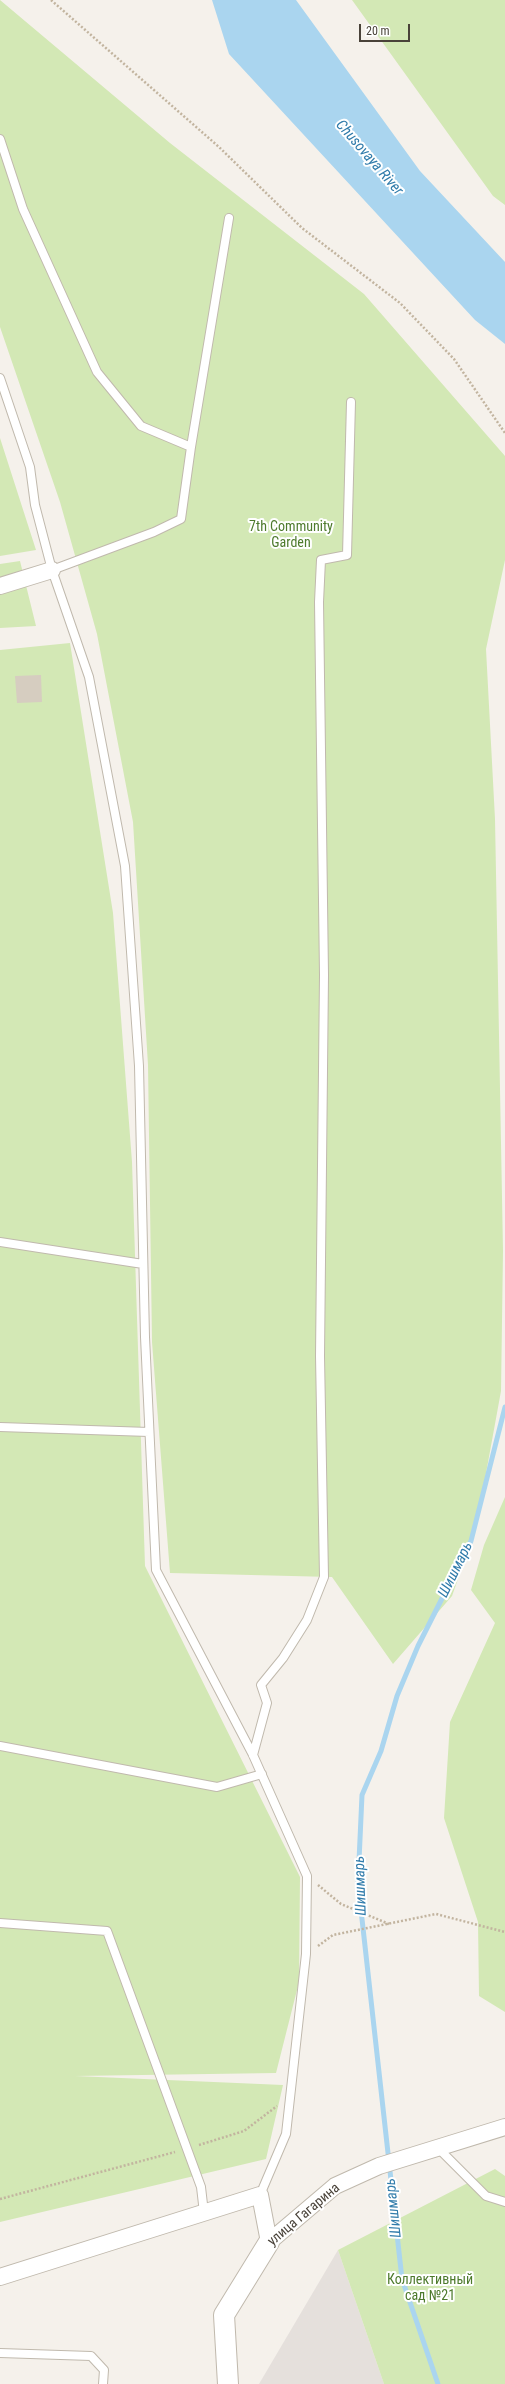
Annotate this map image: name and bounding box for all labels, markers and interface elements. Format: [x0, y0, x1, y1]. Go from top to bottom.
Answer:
scale bar [361, 16, 412, 42]
text: 20 m [366, 24, 390, 38]
water label: Chusovaya River [331, 117, 407, 199]
park label: 7th Community Garden [249, 519, 333, 552]
water label: Шишмарь [435, 1539, 477, 1601]
water label: Шишмарь [351, 1856, 371, 1916]
water label: Шишмарь [382, 2177, 406, 2239]
street label: улица Гагарина [265, 2180, 343, 2250]
park label: Коллективный сад №21 [387, 2272, 473, 2304]

